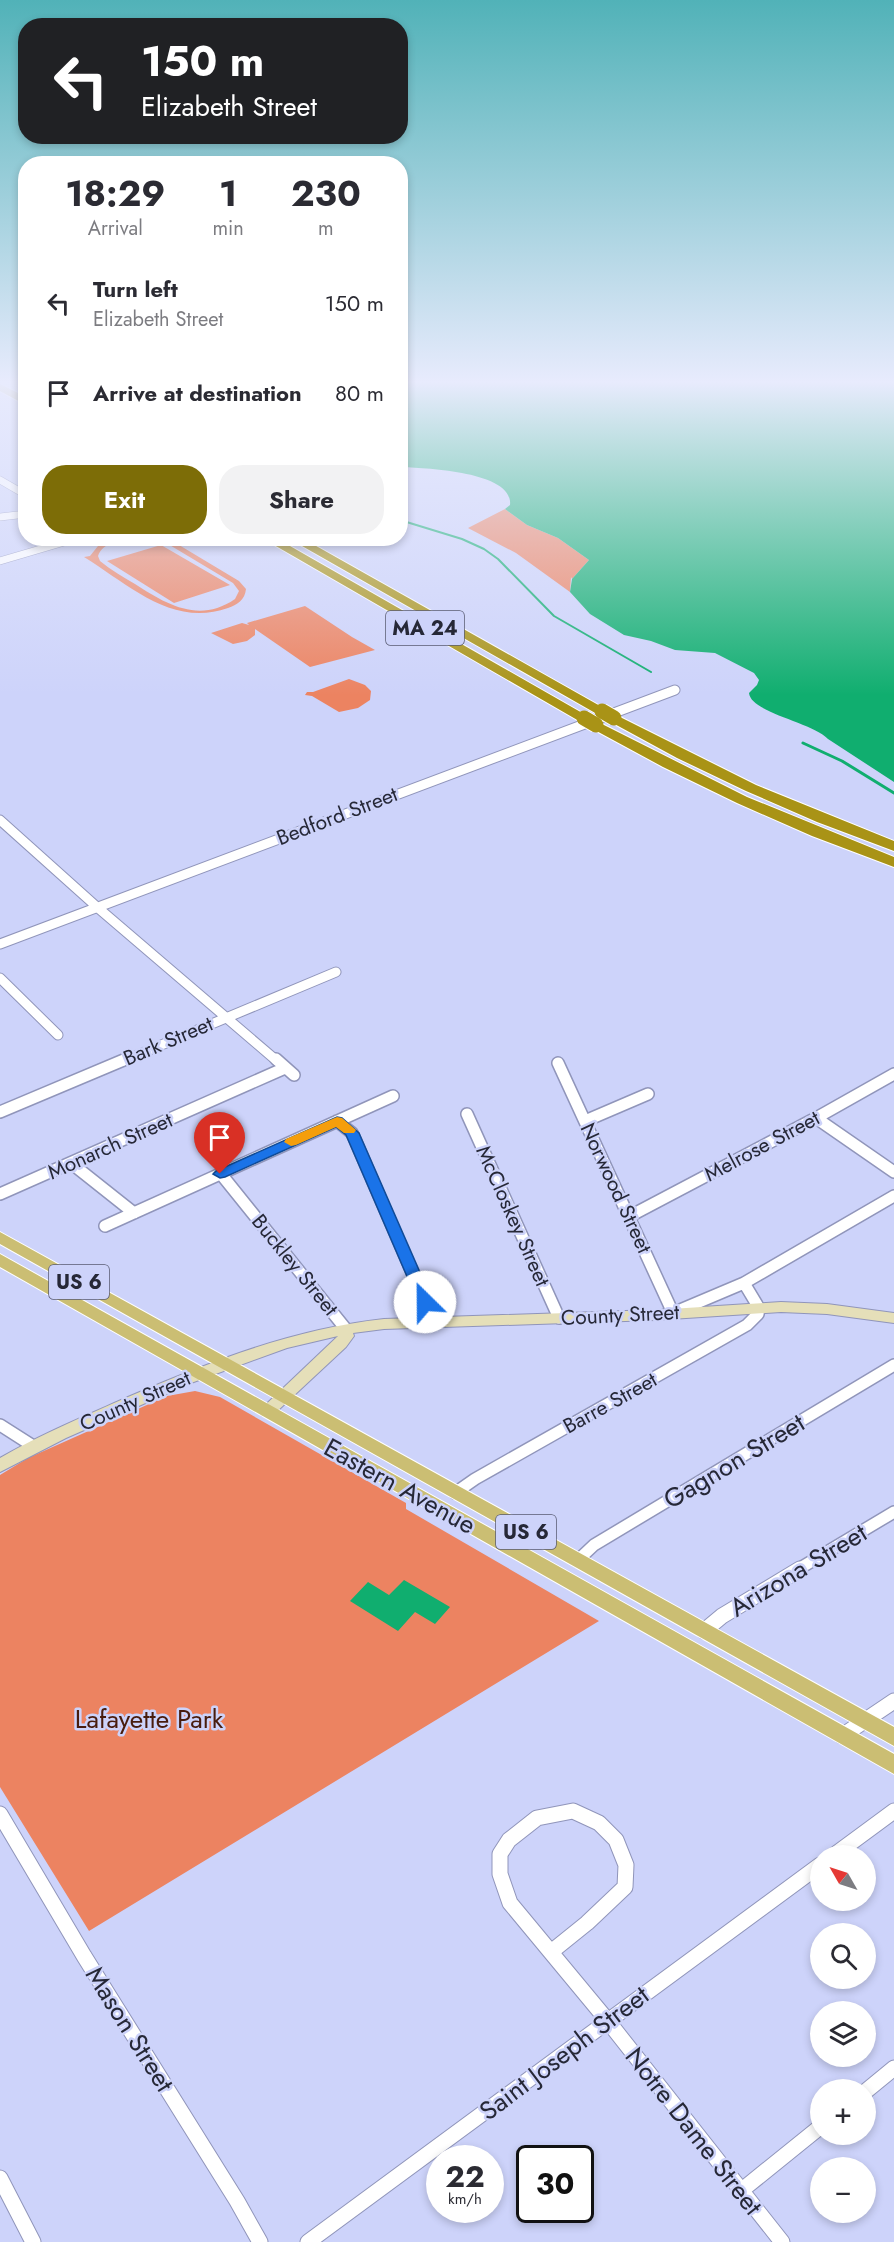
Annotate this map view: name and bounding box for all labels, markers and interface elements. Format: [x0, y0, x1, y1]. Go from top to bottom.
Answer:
text: 150 m [141, 31, 264, 92]
icon: left [42, 42, 120, 120]
text: Elizabeth Street [141, 87, 317, 126]
text: 18:29 [65, 167, 165, 219]
text: 1 [219, 167, 237, 219]
text: 230 [291, 167, 361, 219]
text: Arrival [88, 214, 143, 243]
text: min [213, 214, 244, 243]
text: m [318, 214, 334, 243]
text: Turn left [93, 273, 178, 305]
icon: left [42, 287, 75, 320]
text: 150 m [325, 287, 384, 319]
text: Elizabeth Street [93, 305, 223, 334]
icon: arrive [42, 377, 75, 410]
text: Arrive at destination [93, 377, 302, 409]
text: 80 m [335, 377, 384, 409]
button: Exit [42, 465, 207, 534]
button: Share [219, 465, 384, 534]
road number: MA 24 [386, 611, 464, 645]
street label: Bedford Street [272, 779, 402, 853]
street label: Bark Street [119, 1009, 217, 1073]
street label: Melrose Street [699, 1103, 825, 1189]
street label: Monarch Street [43, 1105, 177, 1187]
pin [194, 1112, 245, 1174]
street label: Norwood Street [573, 1118, 659, 1258]
icon: arrive [203, 1121, 236, 1154]
street label: McCloskey Street [469, 1141, 557, 1291]
street label: Buckley Street [245, 1208, 345, 1322]
road number: US 6 [49, 1265, 109, 1299]
position arrow [393, 1270, 457, 1334]
street label: County Street [560, 1297, 680, 1333]
street label: County Street [75, 1363, 195, 1439]
street label: Barre Street [558, 1365, 662, 1441]
street label: Gagnon Street [656, 1403, 812, 1518]
street label: Eastern Avenue [317, 1429, 483, 1543]
street label: Arizona Street [722, 1514, 875, 1626]
road number: US 6 [496, 1515, 556, 1549]
park label: Lafayette Park [75, 1700, 224, 1738]
north arrow [810, 1845, 876, 1911]
map controls [810, 1845, 876, 2223]
button: search [810, 1923, 876, 1989]
street label: Mason Street [76, 1959, 184, 2100]
street label: Saint Joseph Street [471, 1976, 657, 2130]
button: layers [810, 2001, 876, 2067]
street label: Notre Dame Street [616, 2039, 772, 2224]
button: + [810, 2079, 876, 2145]
speed limit sign: 30 [516, 2145, 594, 2223]
text: 22 [445, 2155, 485, 2198]
button: − [810, 2157, 876, 2223]
text: km/h [448, 2188, 482, 2210]

